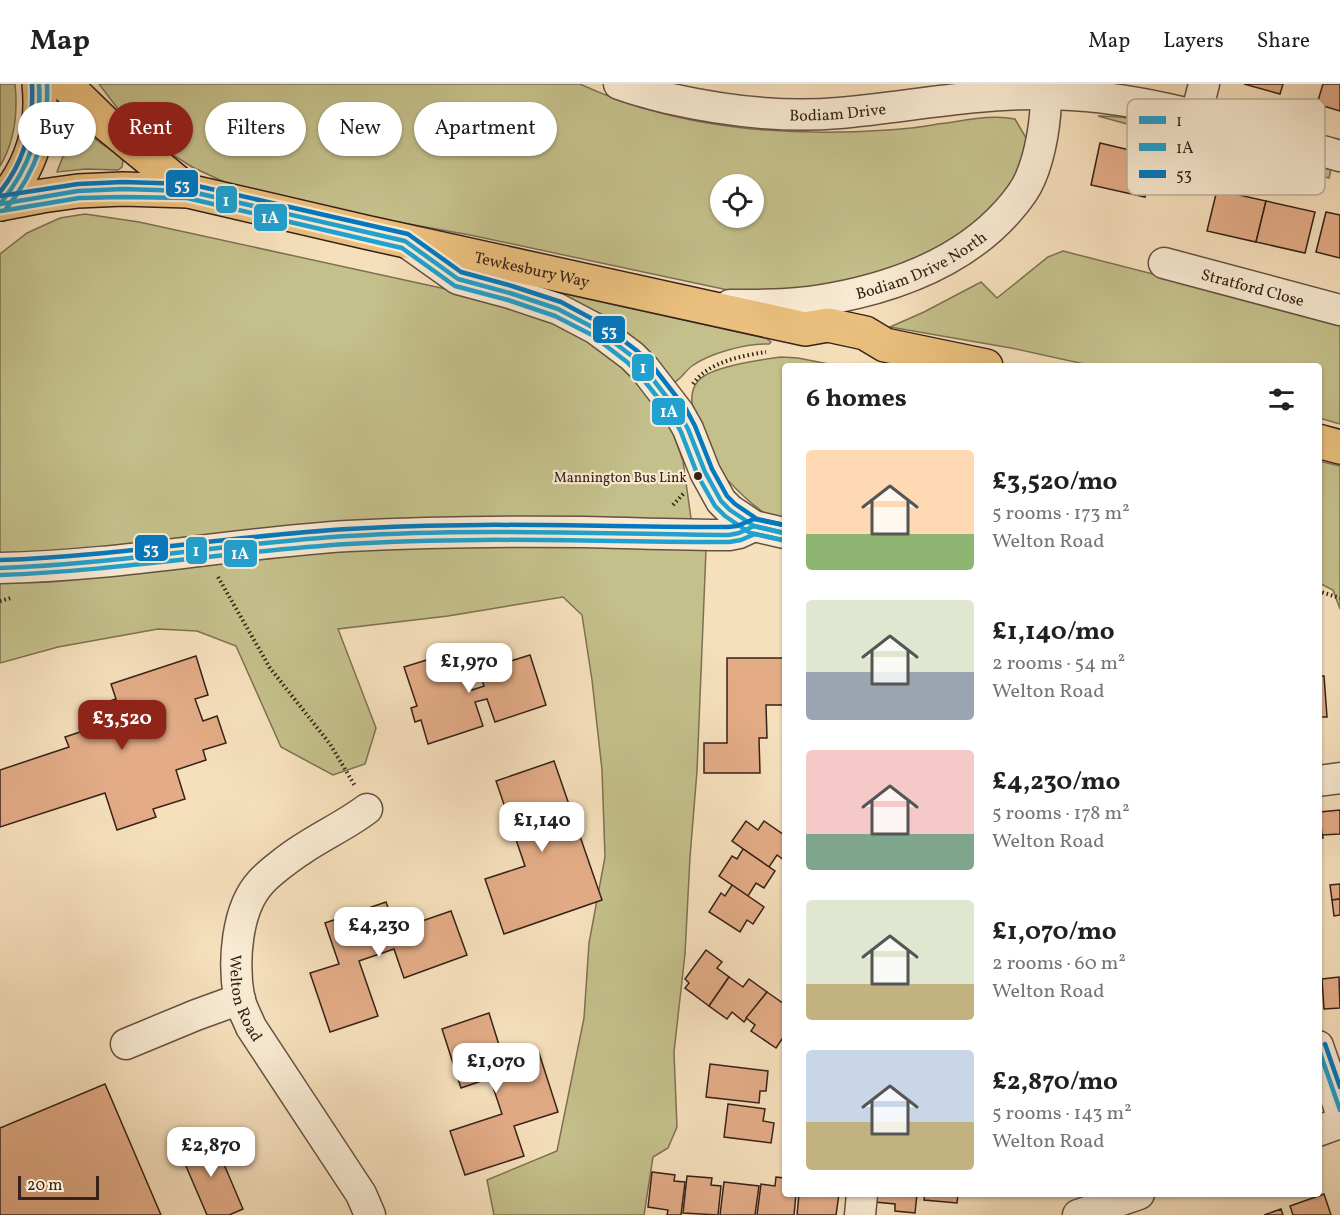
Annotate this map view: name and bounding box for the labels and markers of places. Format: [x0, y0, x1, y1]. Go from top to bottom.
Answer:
place label: Mannington Bus Link [554, 469, 687, 488]
marker: Mannington Bus Link [692, 470, 704, 482]
pin: £1,970 [420, 643, 518, 694]
pin: £3,520 [73, 700, 171, 751]
pin: £1,140 [493, 802, 591, 853]
pin: £4,230 [330, 907, 428, 958]
pin: £1,070 [447, 1043, 545, 1094]
pin: £2,870 [162, 1127, 260, 1178]

